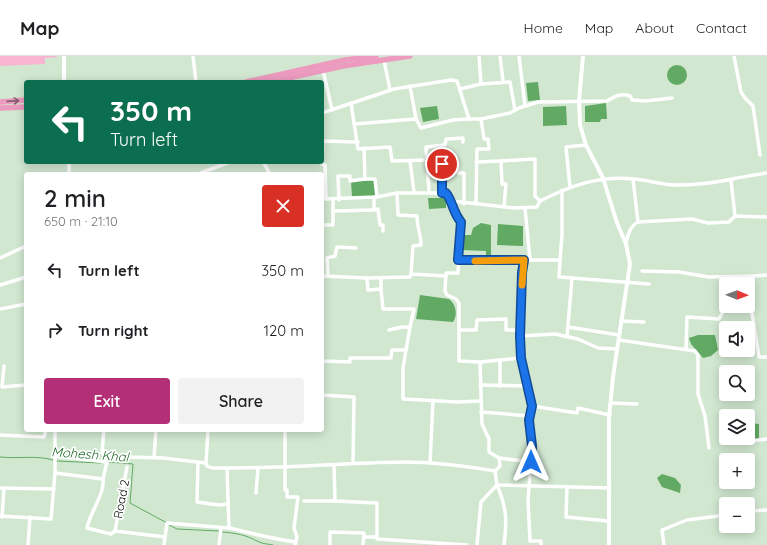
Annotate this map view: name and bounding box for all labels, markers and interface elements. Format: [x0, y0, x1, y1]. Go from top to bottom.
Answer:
text: Map [20, 16, 59, 40]
text: Home [524, 19, 563, 37]
text: Map [585, 19, 613, 37]
text: About [635, 19, 674, 37]
text: Contact [696, 19, 747, 37]
text: 350 m [110, 93, 192, 128]
icon: left [44, 96, 96, 148]
one-way arrow [6, 97, 19, 104]
text: Turn left [110, 128, 178, 151]
pin [425, 147, 459, 181]
icon: arrive [431, 153, 453, 175]
text: 2 min [44, 183, 106, 213]
button: close [262, 185, 304, 227]
text: 650 m · 21:10 [44, 213, 118, 229]
icon: left [44, 259, 66, 281]
text: Turn left [78, 261, 140, 280]
text: 350 m [261, 261, 304, 280]
north arrow [719, 277, 755, 313]
map controls [719, 277, 755, 533]
icon: right [44, 319, 66, 341]
text: Turn right [78, 321, 149, 340]
text: 120 m [263, 321, 304, 340]
button: sound [719, 321, 755, 357]
button: search [719, 365, 755, 401]
button: Exit [44, 378, 170, 424]
button: Share [178, 378, 304, 424]
button: layers [719, 409, 755, 445]
position arrow [510, 441, 552, 483]
water label: Mohesh Khal [51, 443, 131, 465]
button: + [719, 453, 755, 489]
street label: Road 2 [110, 478, 132, 520]
button: − [719, 497, 755, 533]

